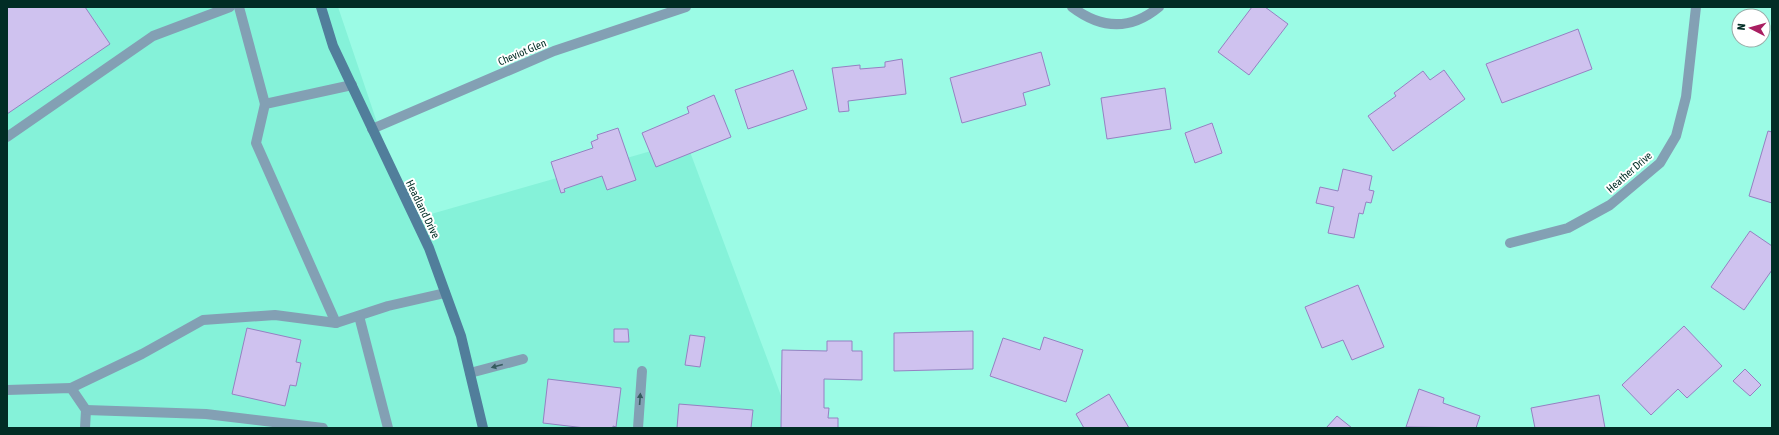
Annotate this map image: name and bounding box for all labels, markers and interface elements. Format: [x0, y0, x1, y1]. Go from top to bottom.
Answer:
north arrow [1731, 8, 1771, 48]
text: N [1735, 23, 1747, 31]
street label: Cheviot Glen [496, 37, 548, 67]
street label: Heather Drive [1604, 149, 1654, 195]
street label: Headland Drive [404, 178, 442, 240]
one-way arrow [491, 364, 503, 370]
one-way arrow [637, 392, 643, 405]

